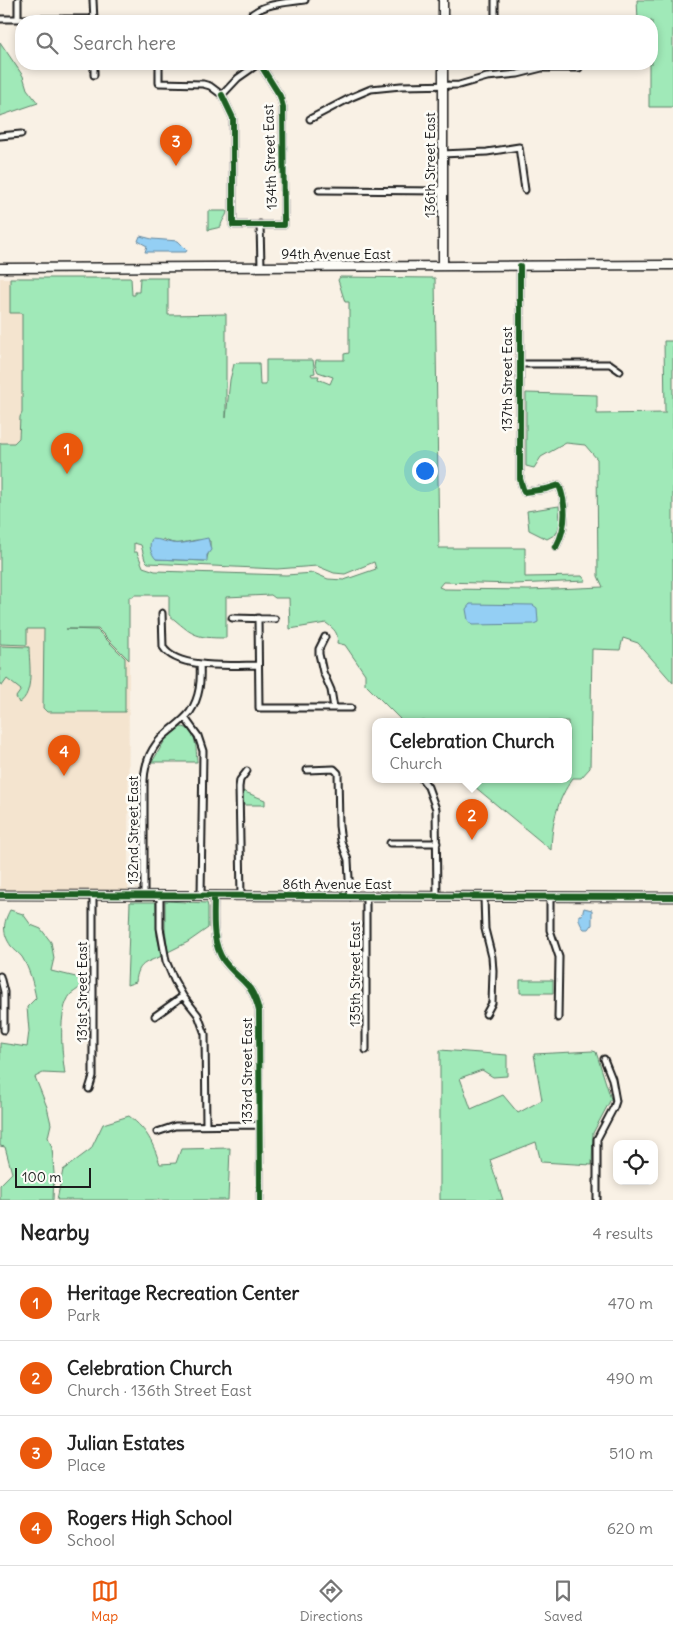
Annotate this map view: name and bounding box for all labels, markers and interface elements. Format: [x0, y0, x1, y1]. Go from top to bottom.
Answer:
search box [15, 15, 658, 70]
icon: search [33, 29, 61, 57]
text: Search here [73, 31, 176, 55]
street label: 134th Street East [259, 104, 281, 210]
street label: 136th Street East [421, 112, 439, 218]
pin: 3 [160, 125, 192, 166]
street label: 94th Avenue East [281, 245, 391, 263]
street label: 137th Street East [498, 327, 516, 431]
pin: 1 [51, 433, 83, 474]
your location [412, 458, 438, 484]
popup [372, 718, 572, 783]
text: Celebration Church [389, 729, 555, 753]
pin: 4 [48, 735, 80, 776]
text: Church [389, 753, 442, 773]
street label: 132nd Street East [124, 775, 142, 884]
pin: 2 [456, 799, 488, 840]
street label: 86th Avenue East [282, 875, 392, 893]
street label: 135th Street East [346, 921, 364, 1027]
street label: 131st Street East [73, 941, 91, 1043]
street label: 133rd Street East [238, 1018, 256, 1124]
map controls [613, 1140, 658, 1185]
button: locate [613, 1140, 658, 1185]
scale bar [15, 1165, 91, 1188]
text: 100 m [22, 1168, 62, 1186]
text: Nearby [20, 1219, 90, 1246]
text: 4 results [592, 1223, 653, 1243]
text: Heritage Recreation Center [67, 1281, 299, 1305]
text: 1 [33, 1293, 39, 1313]
text: 470 m [608, 1293, 653, 1313]
text: Park [67, 1305, 100, 1325]
text: Celebration Church [67, 1356, 232, 1380]
text: 2 [32, 1368, 40, 1388]
text: 490 m [606, 1368, 653, 1388]
text: Church · 136th Street East [67, 1380, 252, 1400]
text: Julian Estates [67, 1431, 185, 1455]
text: 3 [31, 1443, 41, 1463]
text: 510 m [609, 1443, 653, 1463]
text: Place [67, 1455, 106, 1475]
text: Rogers High School [67, 1506, 232, 1530]
text: 4 [31, 1518, 41, 1538]
text: 620 m [607, 1518, 653, 1538]
text: School [67, 1530, 115, 1550]
tab: Map [91, 1577, 119, 1625]
tab: Directions [300, 1577, 363, 1625]
tab: Saved [544, 1577, 582, 1625]

